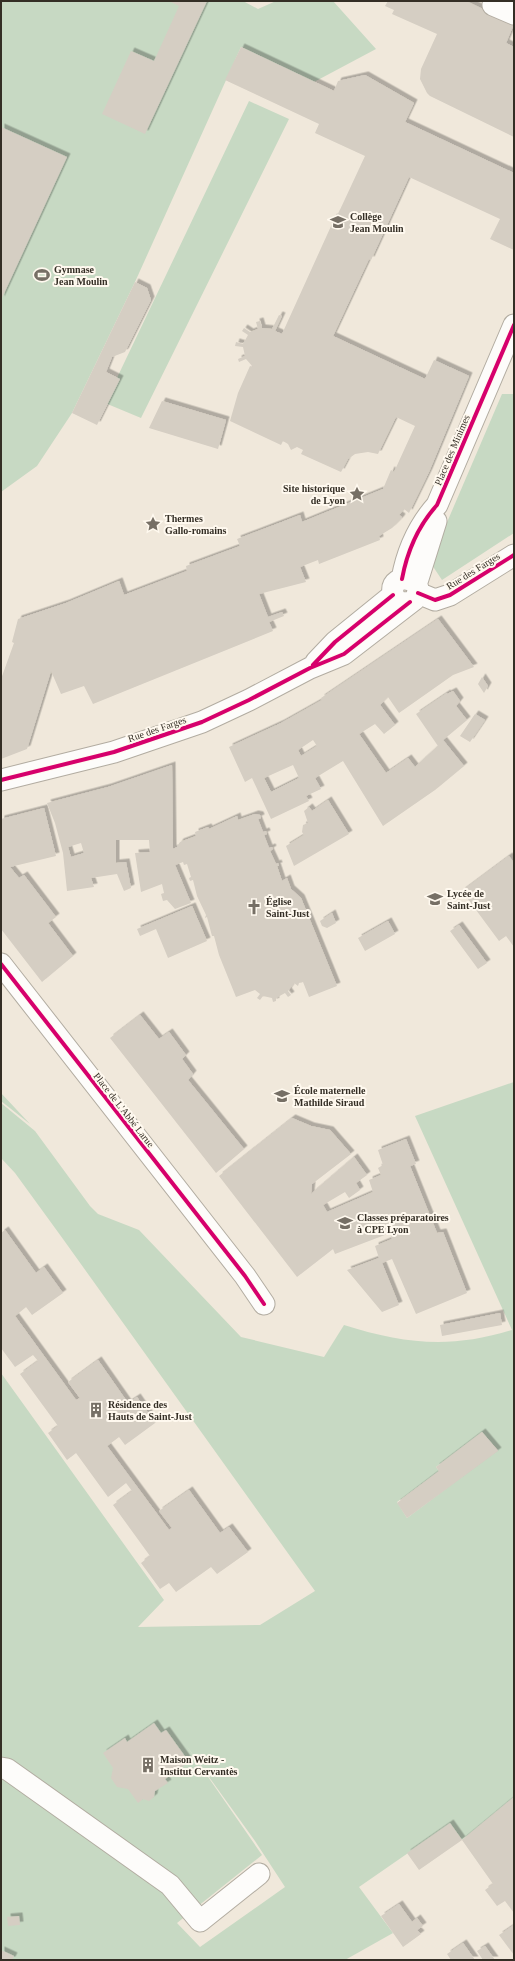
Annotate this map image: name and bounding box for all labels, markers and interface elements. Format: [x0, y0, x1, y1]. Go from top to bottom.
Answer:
place label: Collège Jean Moulin [350, 211, 404, 234]
school or university icon: Collège Jean Moulin [329, 213, 347, 231]
place label: Gymnase Jean Moulin [54, 264, 108, 287]
sports icon: Gymnase Jean Moulin [33, 266, 51, 284]
street label: Place des Minimes [432, 413, 472, 487]
place label: Site historique de Lyon [283, 483, 346, 506]
place icon: Site historique de Lyon [348, 485, 366, 503]
place label: Thermes Gallo-romains [165, 513, 227, 536]
place icon: Thermes Gallo-romains [144, 515, 162, 533]
street label: Rue des Farges [444, 550, 502, 592]
street label: Rue des Farges [126, 714, 188, 744]
place label: Lycée de Saint-Just [447, 888, 491, 911]
school or university icon: Lycée de Saint-Just [426, 890, 444, 908]
place label: Église Saint-Just [266, 896, 310, 919]
church icon: Église Saint-Just [245, 898, 263, 916]
street label: Place de L'Abbé Larue [92, 1071, 157, 1150]
place label: École maternelle Mathilde Siraud [294, 1085, 366, 1108]
school or university icon: École maternelle Mathilde Siraud [273, 1087, 291, 1105]
place label: Classes préparatoires à CPE Lyon [357, 1212, 449, 1235]
school or university icon: Classes préparatoires à CPE Lyon [336, 1214, 354, 1232]
place label: Résidence des Hauts de Saint-Just [108, 1399, 193, 1422]
building icon: Résidence des Hauts de Saint-Just [87, 1401, 105, 1419]
place label: Maison Weitz - Institut Cervantès [160, 1754, 238, 1777]
building icon: Maison Weitz - Institut Cervantès [139, 1756, 157, 1774]

